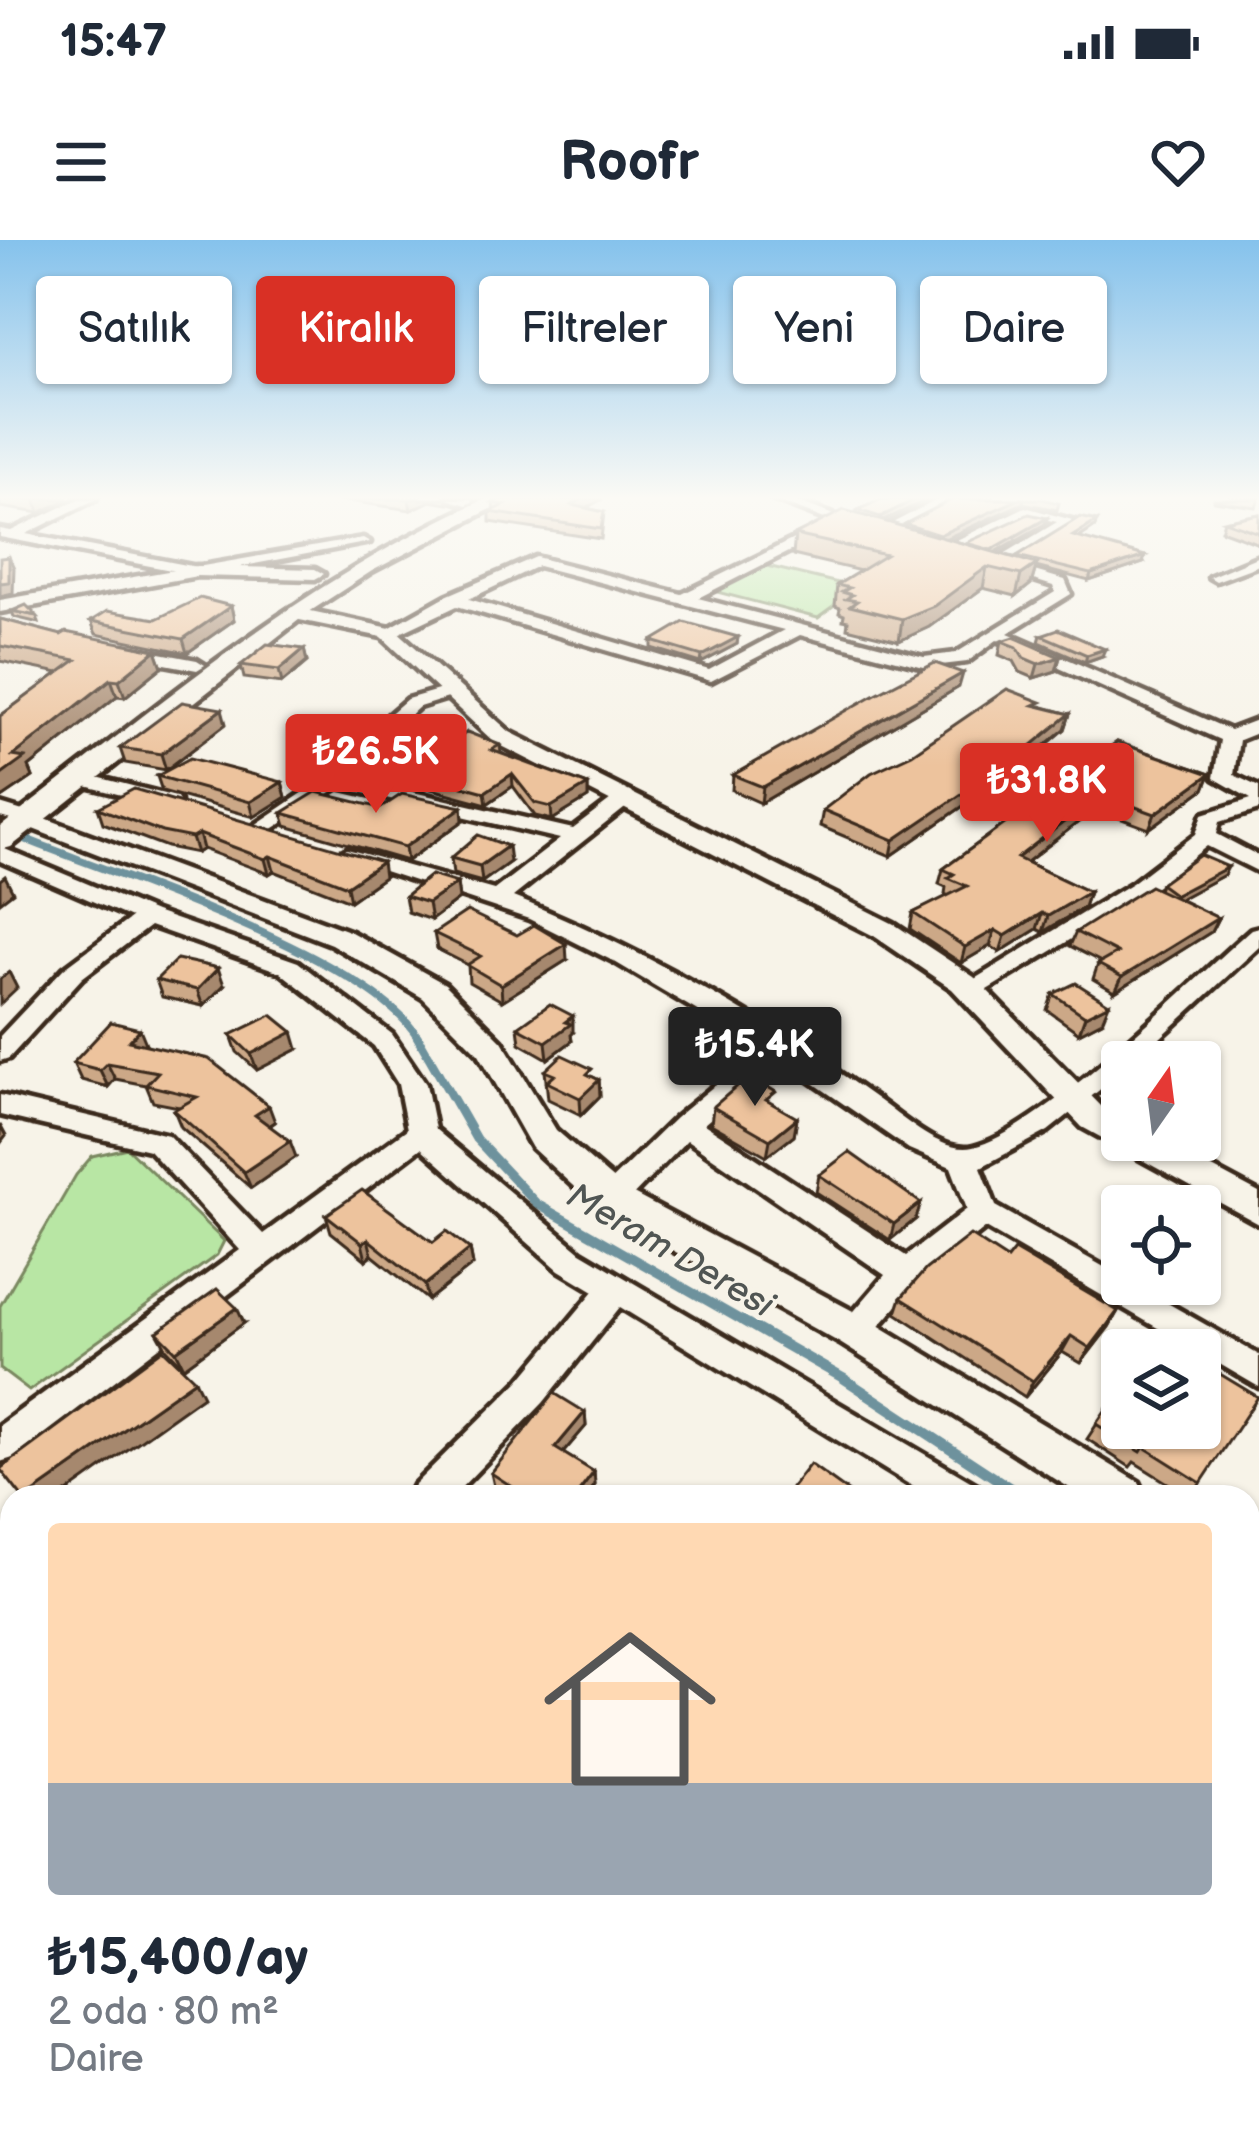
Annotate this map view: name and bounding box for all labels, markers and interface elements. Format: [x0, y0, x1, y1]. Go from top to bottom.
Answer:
text: 15:47 [60, 15, 167, 70]
icon: menu [48, 129, 114, 195]
icon: heart [1145, 129, 1211, 195]
text: Roofr [560, 130, 699, 195]
chip: Satılık [36, 276, 232, 384]
chip: Kiralık [256, 276, 455, 384]
chip: Filtreler [479, 276, 709, 384]
chip: Yeni [733, 276, 896, 384]
chip: Daire [920, 276, 1107, 384]
pin: ₺26.5K [278, 714, 474, 816]
text: ₺26.5K [313, 729, 439, 776]
pin: ₺31.8K [949, 743, 1145, 845]
text: ₺31.8K [987, 758, 1107, 805]
pin: ₺15.4K [657, 1007, 853, 1109]
text: ₺15.4K [695, 1022, 815, 1069]
north arrow [1101, 1041, 1221, 1161]
map controls [1101, 1041, 1221, 1449]
water label: Meram Deresi [559, 1175, 782, 1328]
button: locate [1101, 1185, 1221, 1305]
button: layers [1101, 1329, 1221, 1449]
icon: home [522, 1601, 738, 1817]
text: ₺15,400/ay [48, 1928, 308, 1989]
text: 2 oda · 80 m² [48, 1989, 279, 2036]
text: Daire [48, 2036, 144, 2083]

